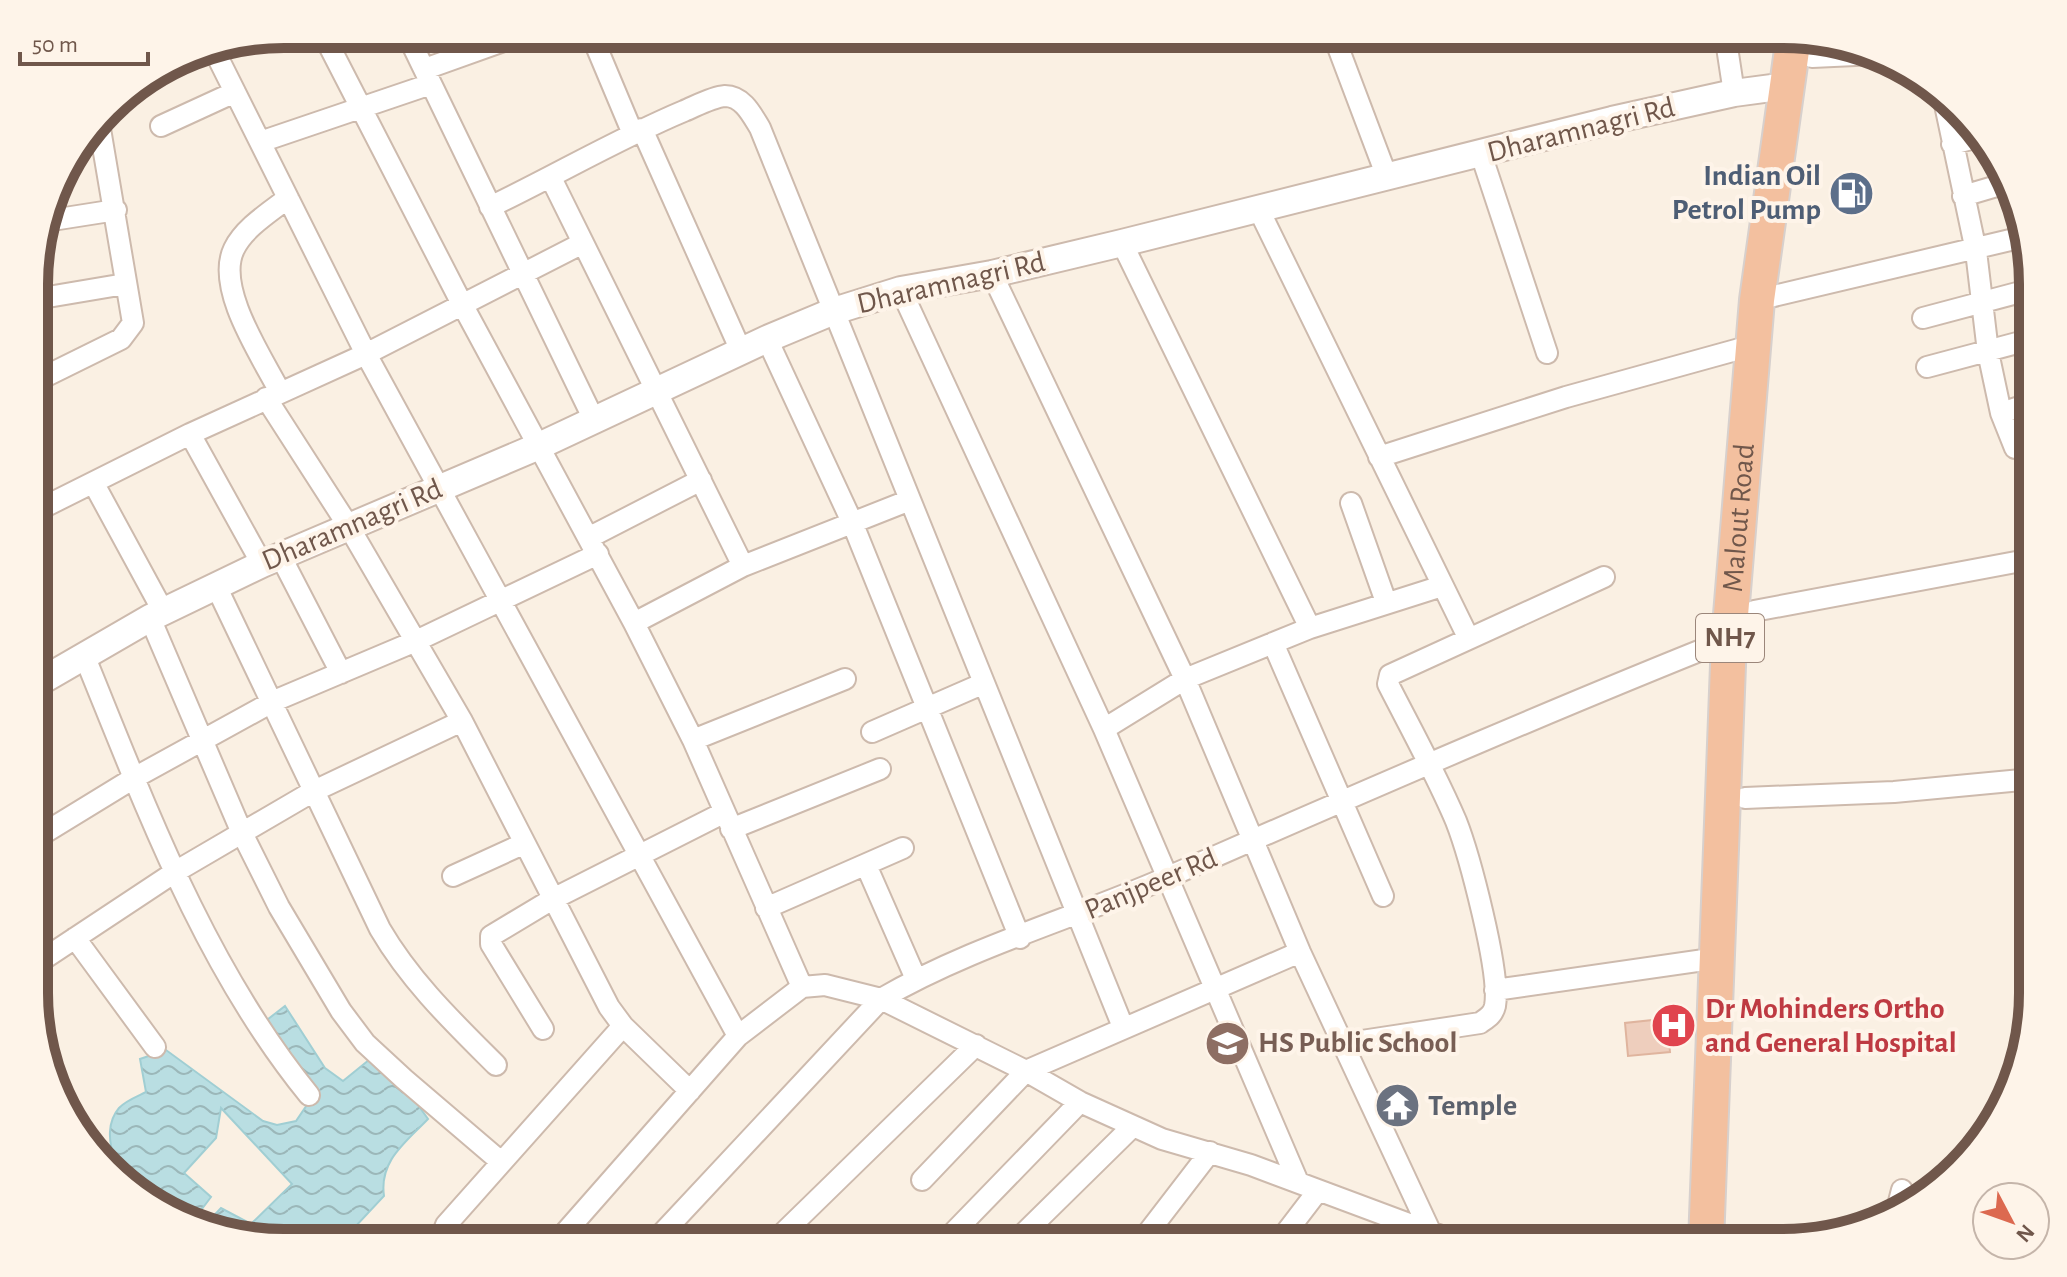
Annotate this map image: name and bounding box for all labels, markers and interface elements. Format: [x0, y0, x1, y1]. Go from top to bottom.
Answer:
scale bar [20, 16, 148, 66]
text: 50 m [32, 33, 78, 57]
street label: Dharamnagri Rd [1484, 92, 1678, 168]
place label: Indian Oil Petrol Pump [1672, 161, 1821, 225]
fuel station icon: Indian Oil Petrol Pump [1828, 169, 1876, 217]
street label: Dharamnagri Rd [854, 247, 1048, 319]
street label: Malout Road [1718, 442, 1760, 593]
street label: Dharamnagri Rd [258, 474, 446, 576]
road number: NH7 [1696, 614, 1764, 662]
street label: Panjpeer Rd [1080, 843, 1222, 925]
place label: Dr Mohinders Ortho and General Hospital [1705, 994, 1957, 1058]
hospital icon: Dr Mohinders Ortho and General Hospital [1650, 1002, 1698, 1050]
school or university icon: HS Public School [1203, 1019, 1251, 1067]
place label: HS Public School [1258, 1028, 1457, 1058]
temple icon: Temple [1373, 1082, 1421, 1130]
place label: Temple [1428, 1091, 1517, 1121]
north arrow [1971, 1181, 2051, 1261]
text: N [2012, 1220, 2039, 1246]

